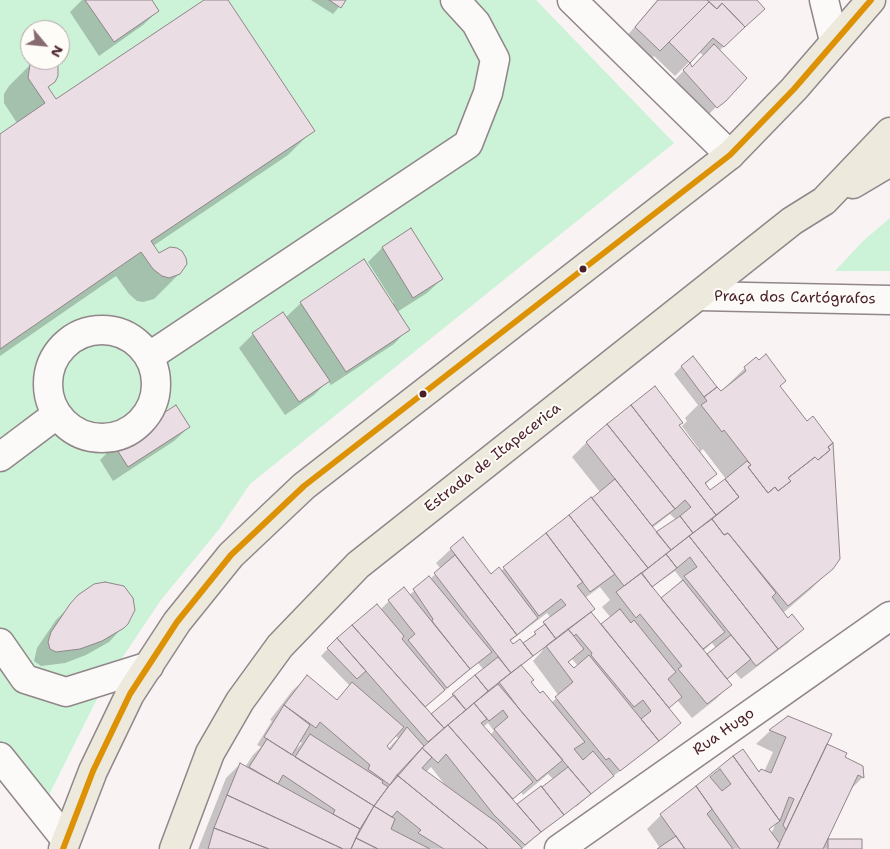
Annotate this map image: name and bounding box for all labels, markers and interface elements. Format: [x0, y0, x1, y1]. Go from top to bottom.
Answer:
north arrow [20, 20, 70, 70]
text: N [47, 42, 68, 61]
unlabelled marker [578, 264, 588, 274]
street label: Praça dos Cartógrafos [714, 288, 876, 308]
unlabelled marker [418, 389, 428, 399]
street label: Estrada de Itapecerica [421, 399, 565, 517]
street label: Rua Hugo [690, 704, 758, 760]

